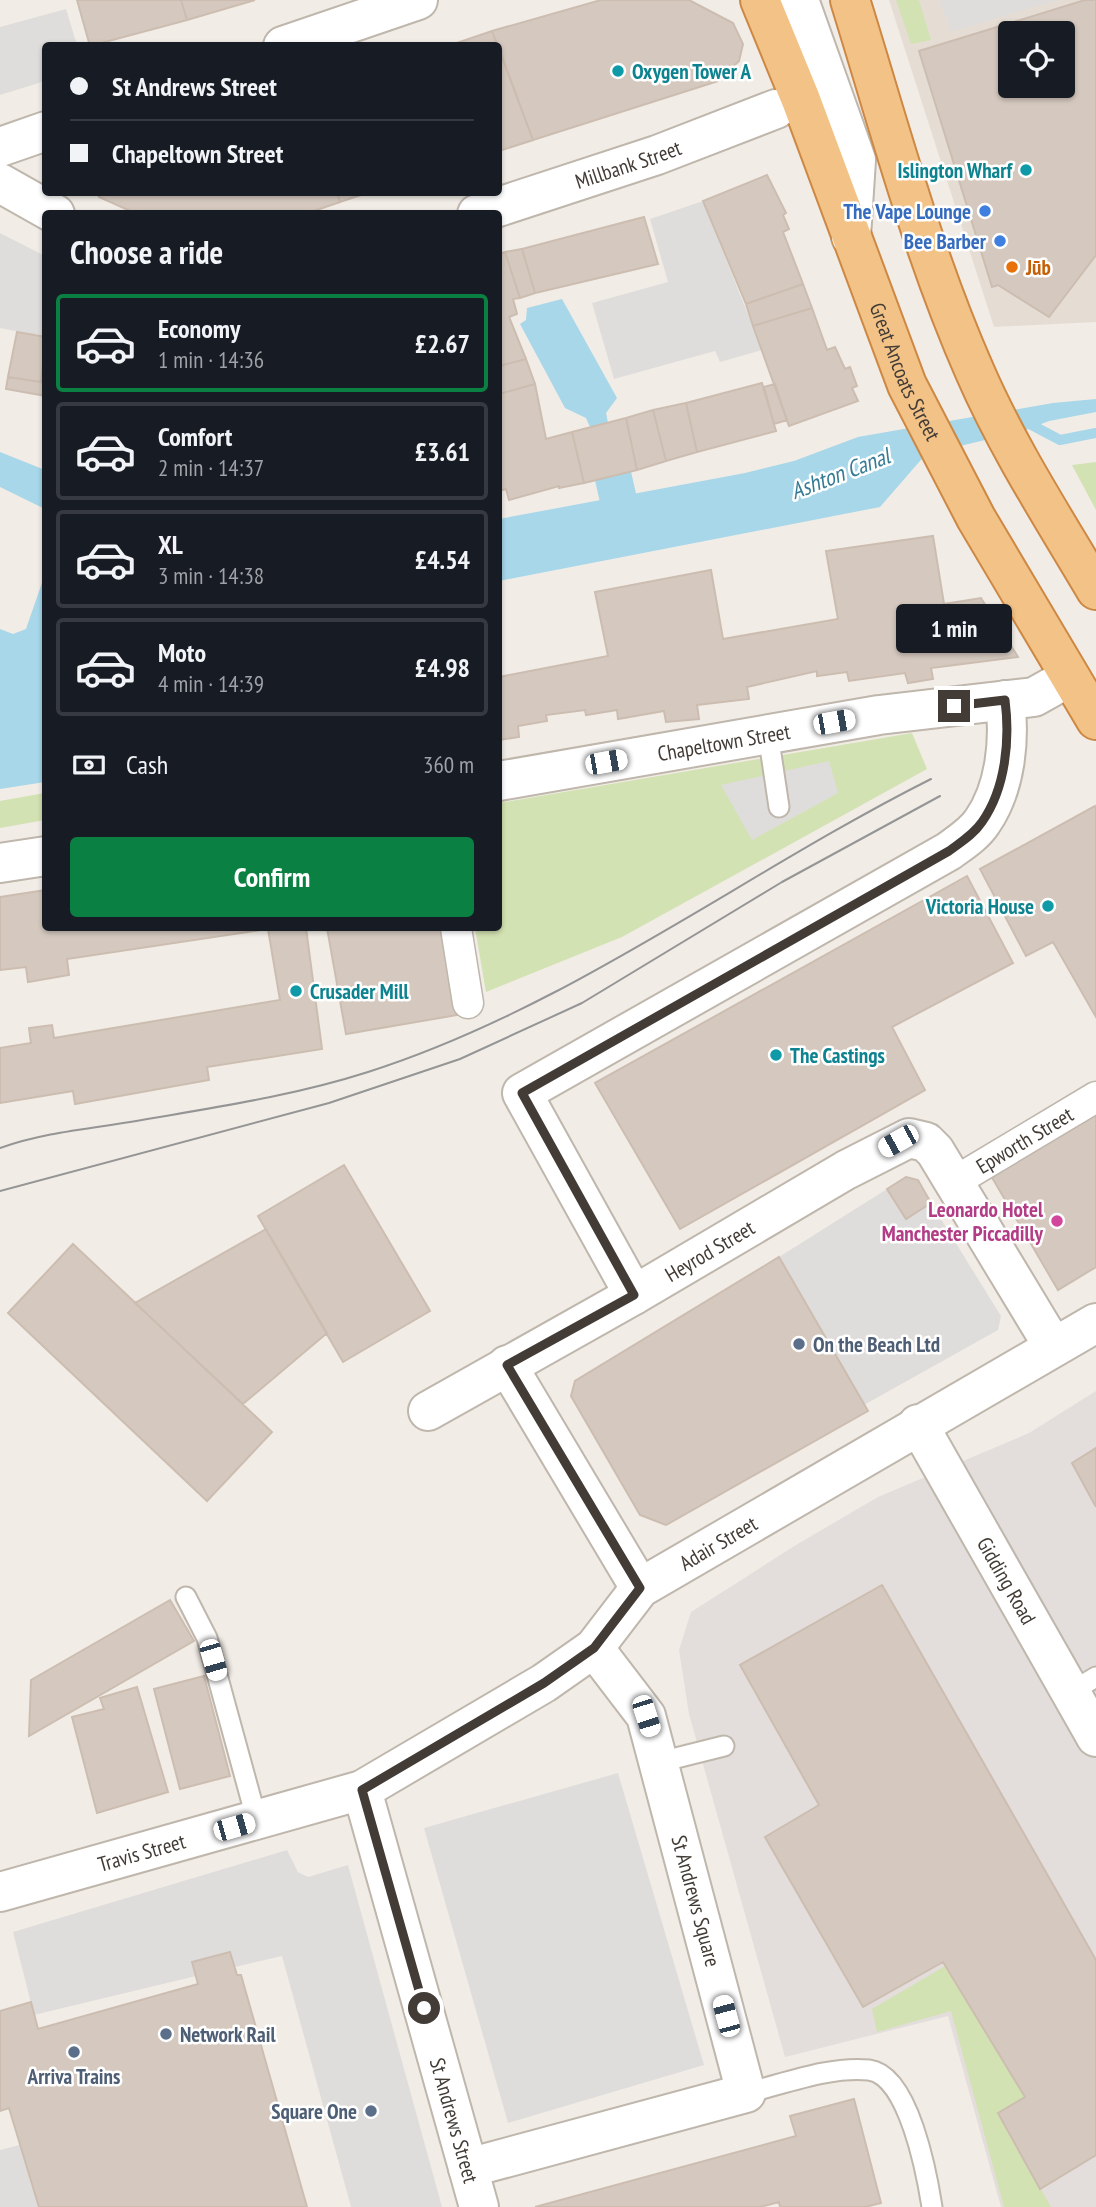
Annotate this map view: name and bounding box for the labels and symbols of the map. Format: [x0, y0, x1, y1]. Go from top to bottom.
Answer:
place label: Oxygen Tower A [632, 58, 751, 85]
marker: Oxygen Tower A [610, 63, 626, 79]
street label: Millbank Street [572, 133, 685, 194]
place label: Islington Wharf [897, 157, 1013, 184]
marker: Islington Wharf [1018, 162, 1034, 178]
place label: The Vape Lounge [843, 198, 971, 225]
marker: The Vape Lounge [977, 203, 993, 219]
place label: Bee Barber [904, 228, 987, 255]
marker: Bee Barber [992, 233, 1008, 249]
place label: Jūb [1025, 254, 1051, 281]
marker: Jūb [1004, 259, 1020, 275]
street label: Great Ancoats Street [864, 299, 947, 445]
water label: Ashton Canal [786, 440, 896, 505]
callout: 1 min [896, 604, 1012, 654]
route end [938, 690, 970, 722]
car [812, 708, 857, 736]
street label: Chapeltown Street [655, 717, 792, 767]
car [584, 748, 629, 776]
place label: Victoria House [925, 893, 1034, 920]
marker: Victoria House [1040, 898, 1056, 914]
place label: Crusader Mill [310, 978, 410, 1005]
marker: Crusader Mill [288, 983, 304, 999]
place label: The Castings [790, 1042, 885, 1069]
marker: The Castings [768, 1047, 784, 1063]
street label: Epworth Street [971, 1100, 1078, 1179]
car [875, 1122, 922, 1160]
place label: Leonardo Hotel Manchester Piccadilly [882, 1196, 1044, 1247]
marker: Leonardo Hotel Manchester Piccadilly [1049, 1213, 1065, 1229]
street label: Heyrod Street [660, 1214, 759, 1287]
place label: On the Beach Ltd [813, 1331, 940, 1358]
marker: On the Beach Ltd [791, 1336, 807, 1352]
street label: Adair Street [674, 1509, 762, 1576]
street label: Gidding Road [971, 1532, 1043, 1629]
car [198, 1637, 229, 1683]
car [630, 1693, 663, 1739]
car [211, 1811, 258, 1843]
street label: Travis Street [95, 1827, 188, 1877]
street label: St Andrews Square [665, 1832, 727, 1970]
route start [408, 1992, 440, 2024]
car [711, 1993, 742, 2039]
place label: Network Rail [180, 2021, 276, 2048]
marker: Network Rail [158, 2026, 174, 2042]
marker: Arriva Trains [66, 2044, 82, 2060]
street label: St Andrews Street [424, 2055, 485, 2186]
place label: Arriva Trains [27, 2063, 120, 2090]
place label: Square One [271, 2098, 357, 2125]
marker: Square One [363, 2103, 379, 2119]

